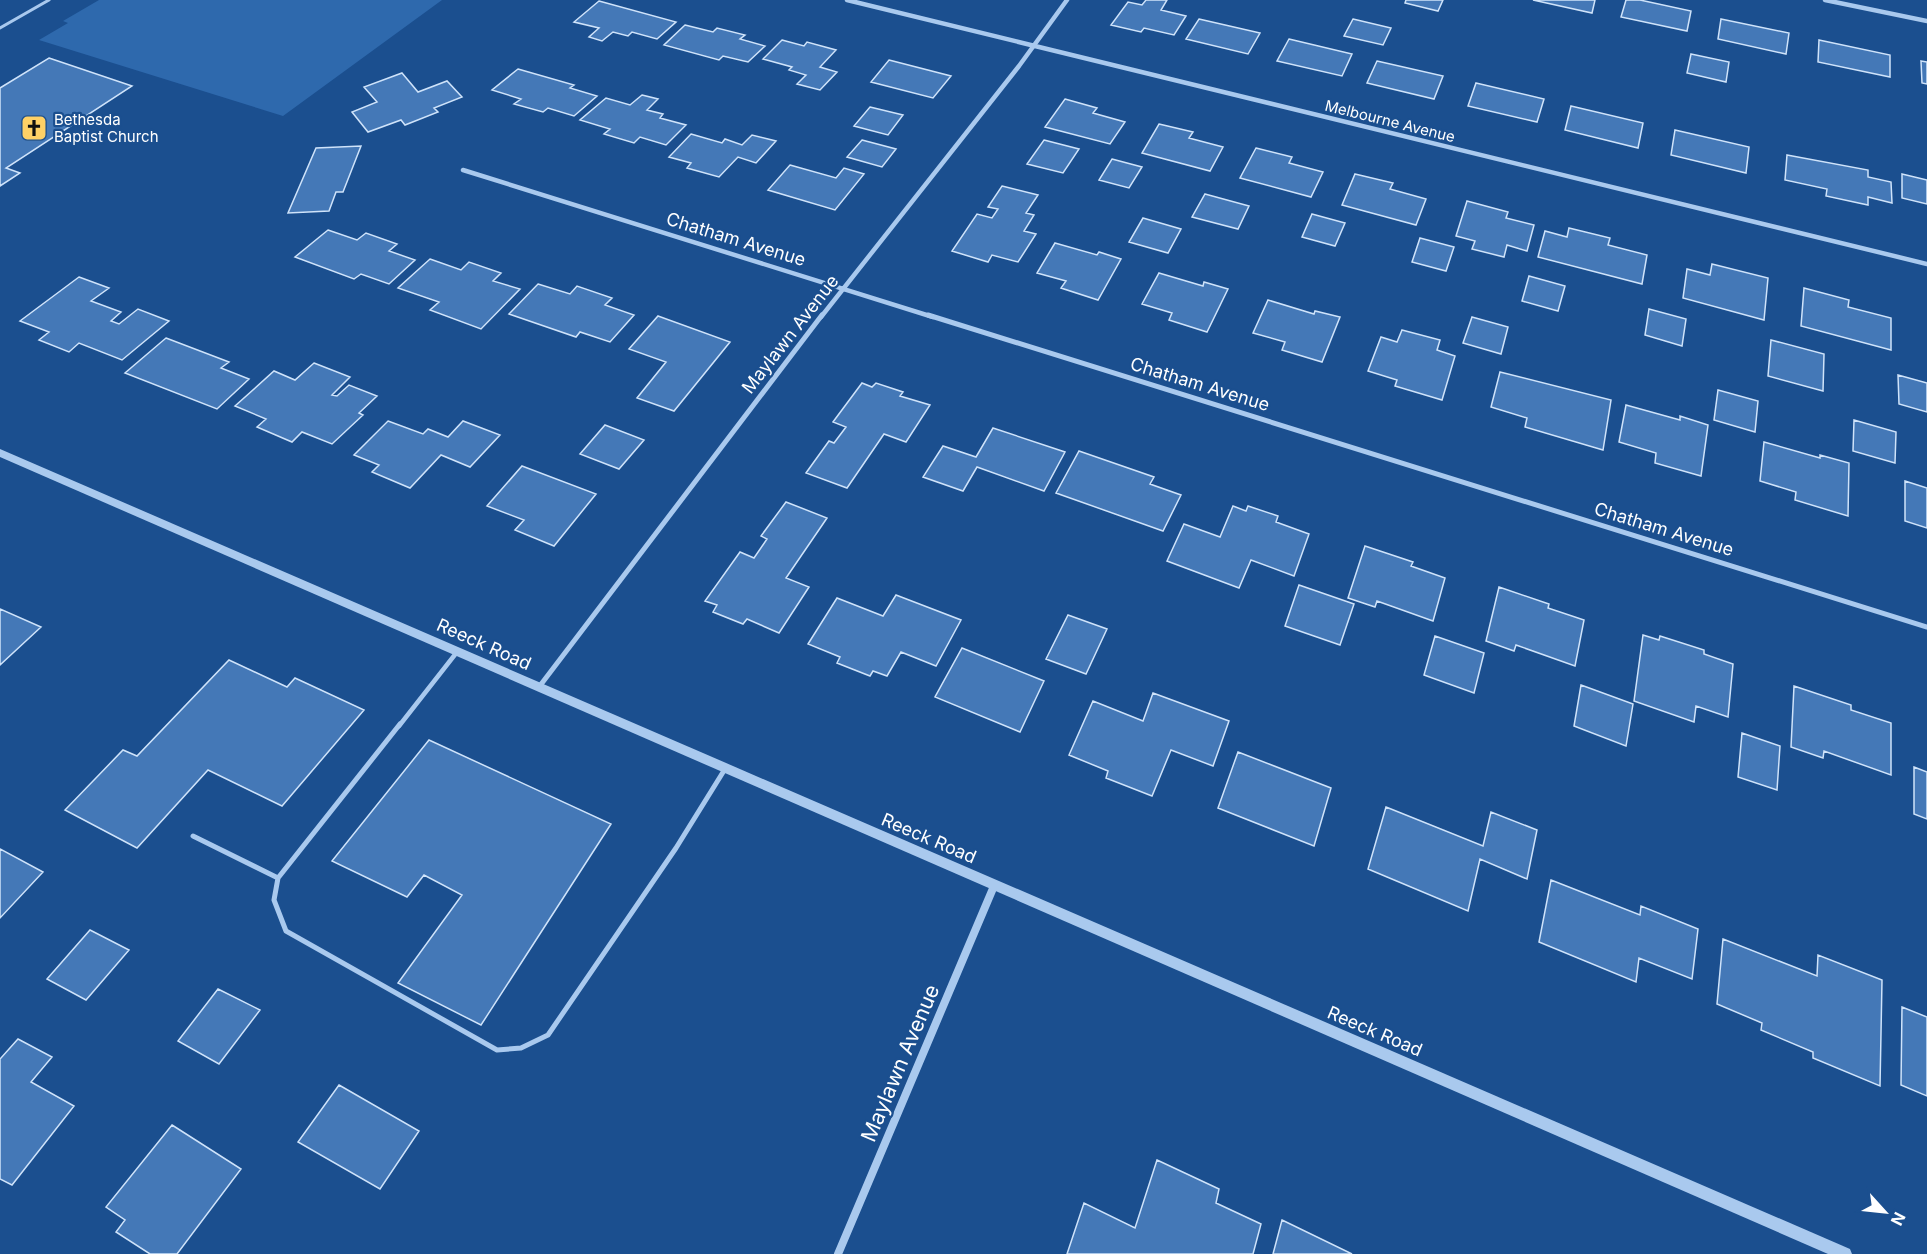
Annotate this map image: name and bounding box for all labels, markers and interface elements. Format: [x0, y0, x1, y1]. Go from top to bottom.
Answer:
street label: Melbourne Avenue [1323, 96, 1457, 146]
place label: Bethesda Baptist Church [54, 110, 159, 146]
church icon: Bethesda Baptist Church [19, 113, 49, 143]
street label: Chatham Avenue [664, 208, 808, 270]
street label: Maylawn Avenue [737, 271, 843, 397]
street label: Chatham Avenue [1128, 353, 1272, 415]
street label: Chatham Avenue [1592, 498, 1736, 560]
street label: Reeck Road [434, 614, 534, 674]
street label: Reeck Road [878, 809, 980, 867]
street label: Maylawn Avenue [856, 981, 944, 1145]
street label: Reeck Road [1324, 1002, 1426, 1060]
north arrow [1855, 1182, 1915, 1242]
text: N [1887, 1209, 1910, 1229]

